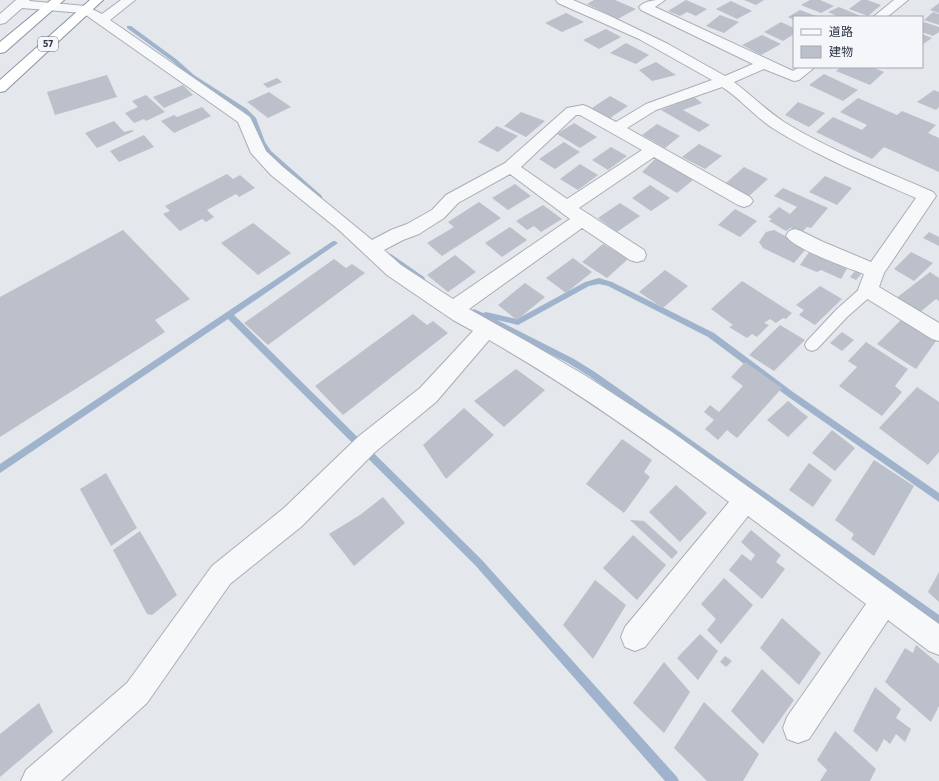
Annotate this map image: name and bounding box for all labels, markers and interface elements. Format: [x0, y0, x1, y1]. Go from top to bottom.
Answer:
legend [793, 16, 923, 68]
text: 道路 [829, 24, 853, 38]
road number: 57 [38, 37, 58, 51]
text: 建物 [829, 44, 853, 58]

